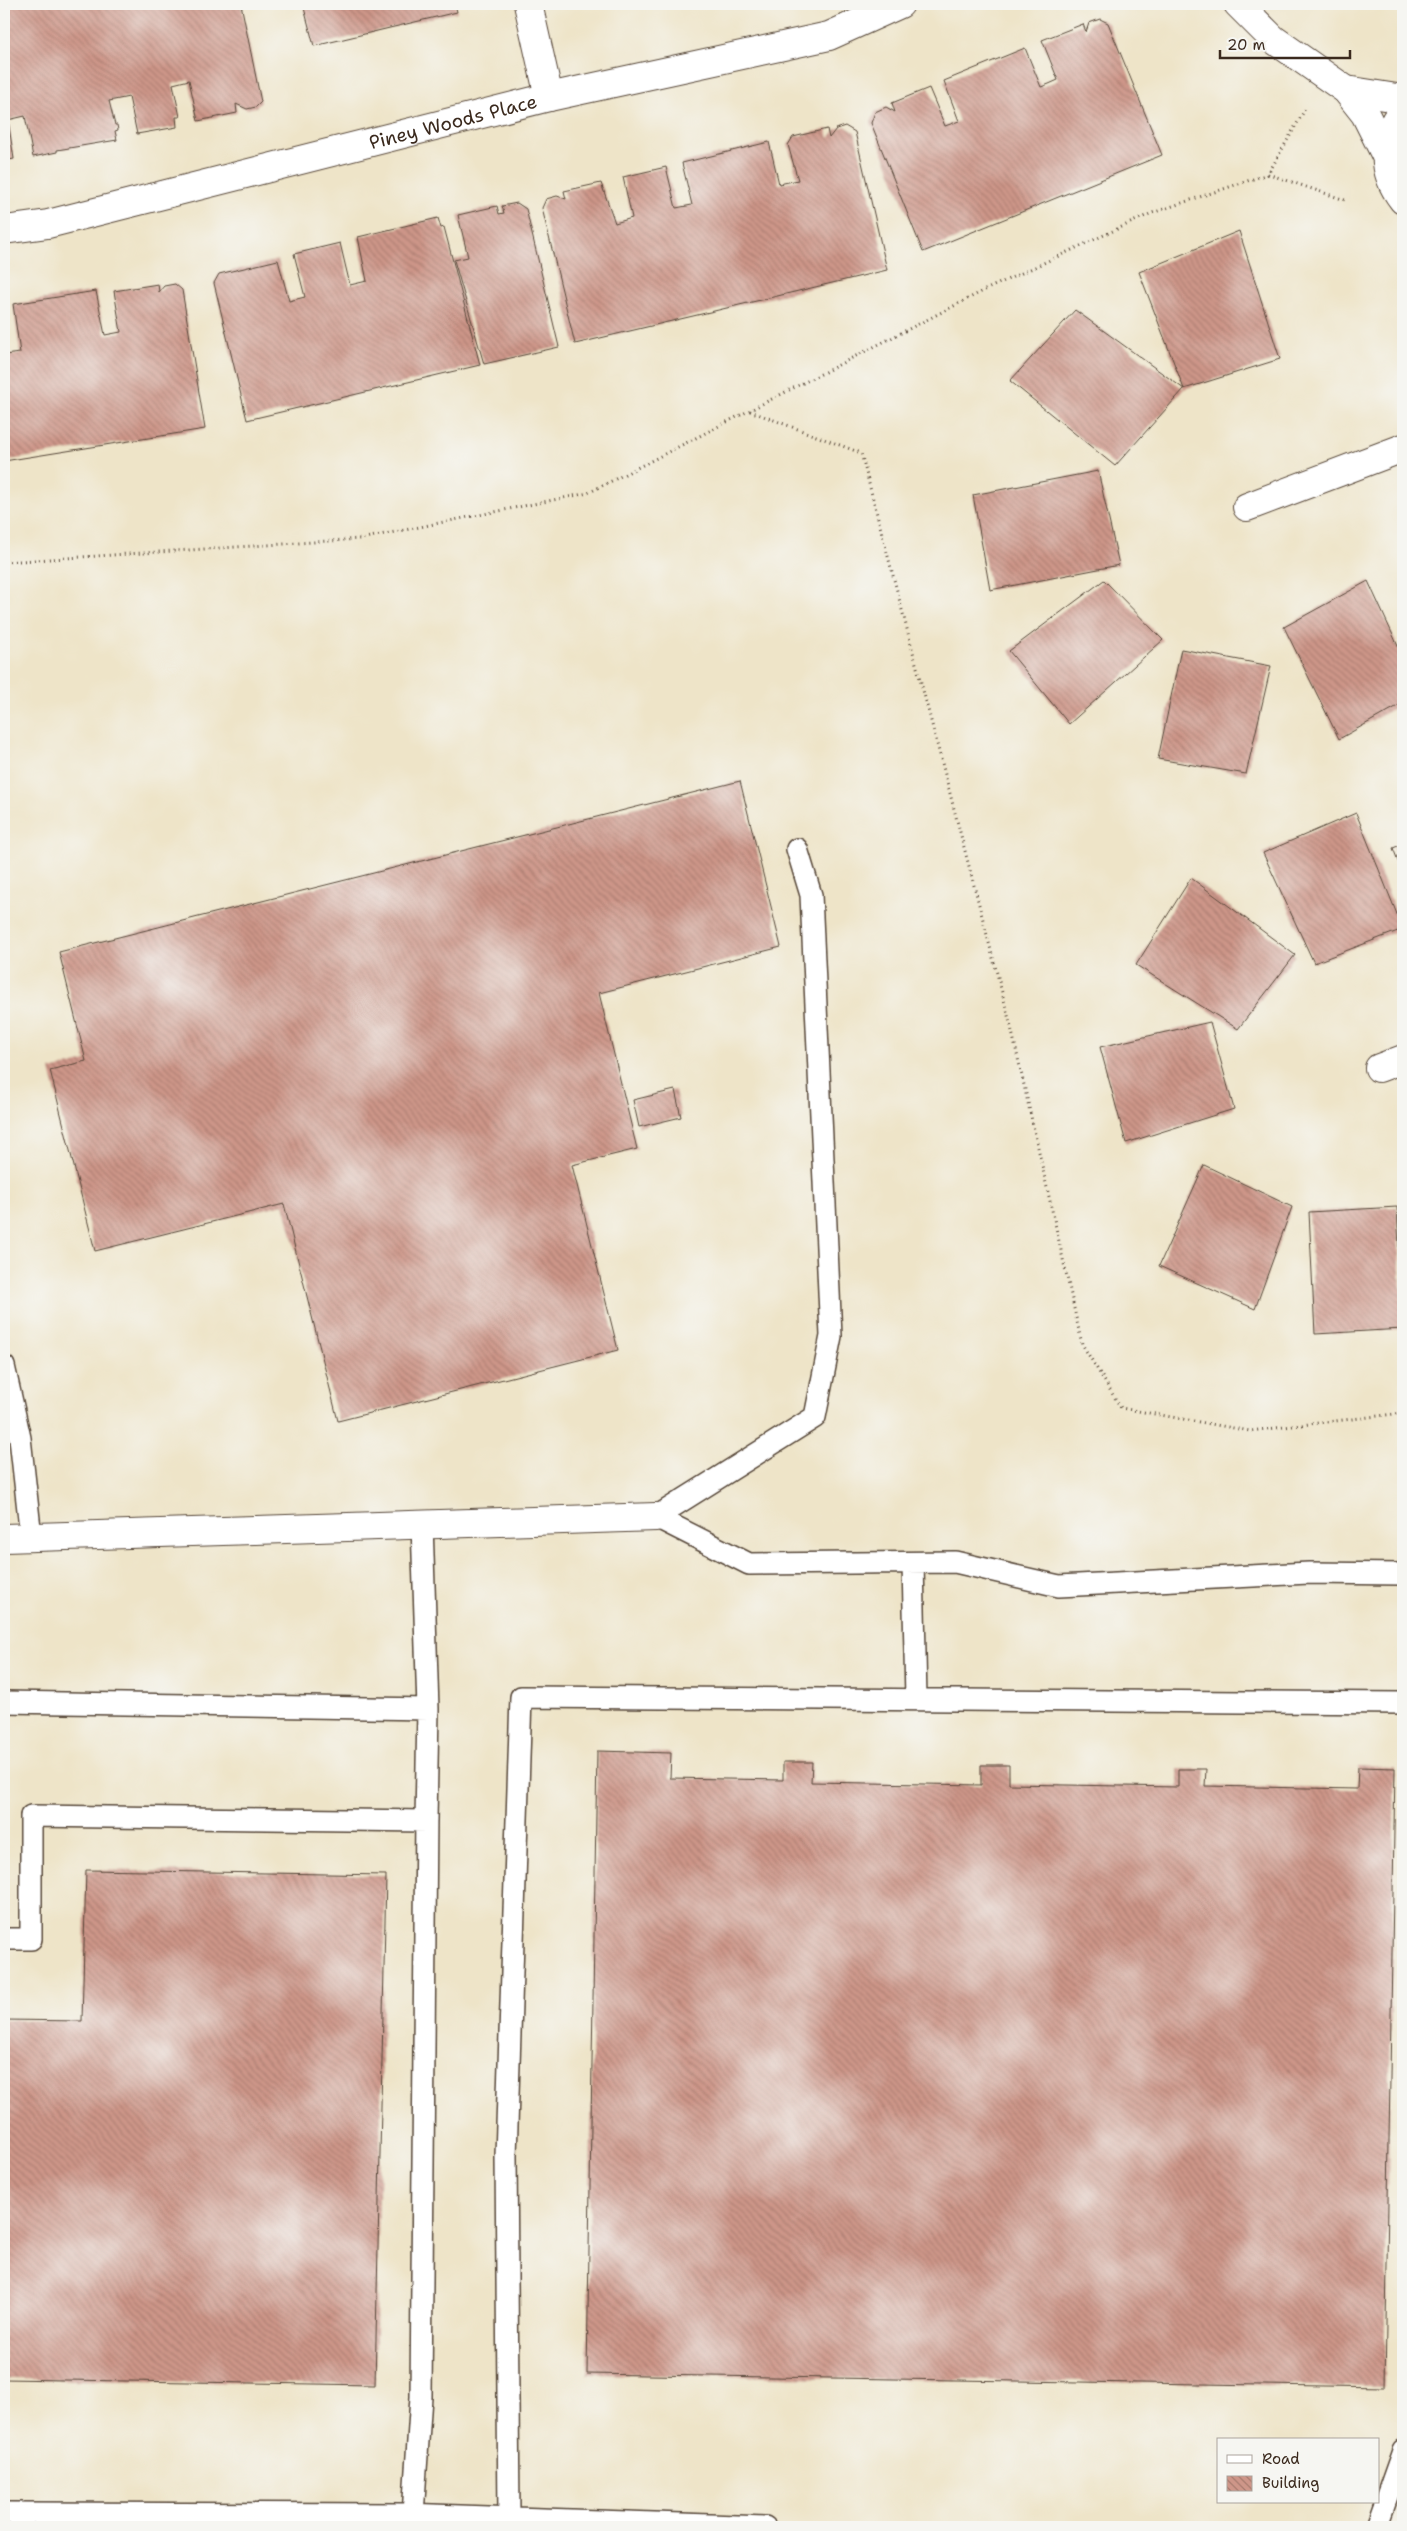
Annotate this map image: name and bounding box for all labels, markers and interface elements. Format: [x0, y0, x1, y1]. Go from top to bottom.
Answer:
scale bar [1220, 28, 1350, 60]
text: 20 m [1227, 35, 1266, 55]
street label: Piney Woods Place [366, 89, 540, 155]
legend [1217, 2438, 1380, 2504]
text: Road [1262, 2449, 1300, 2469]
text: Building [1262, 2473, 1319, 2493]

